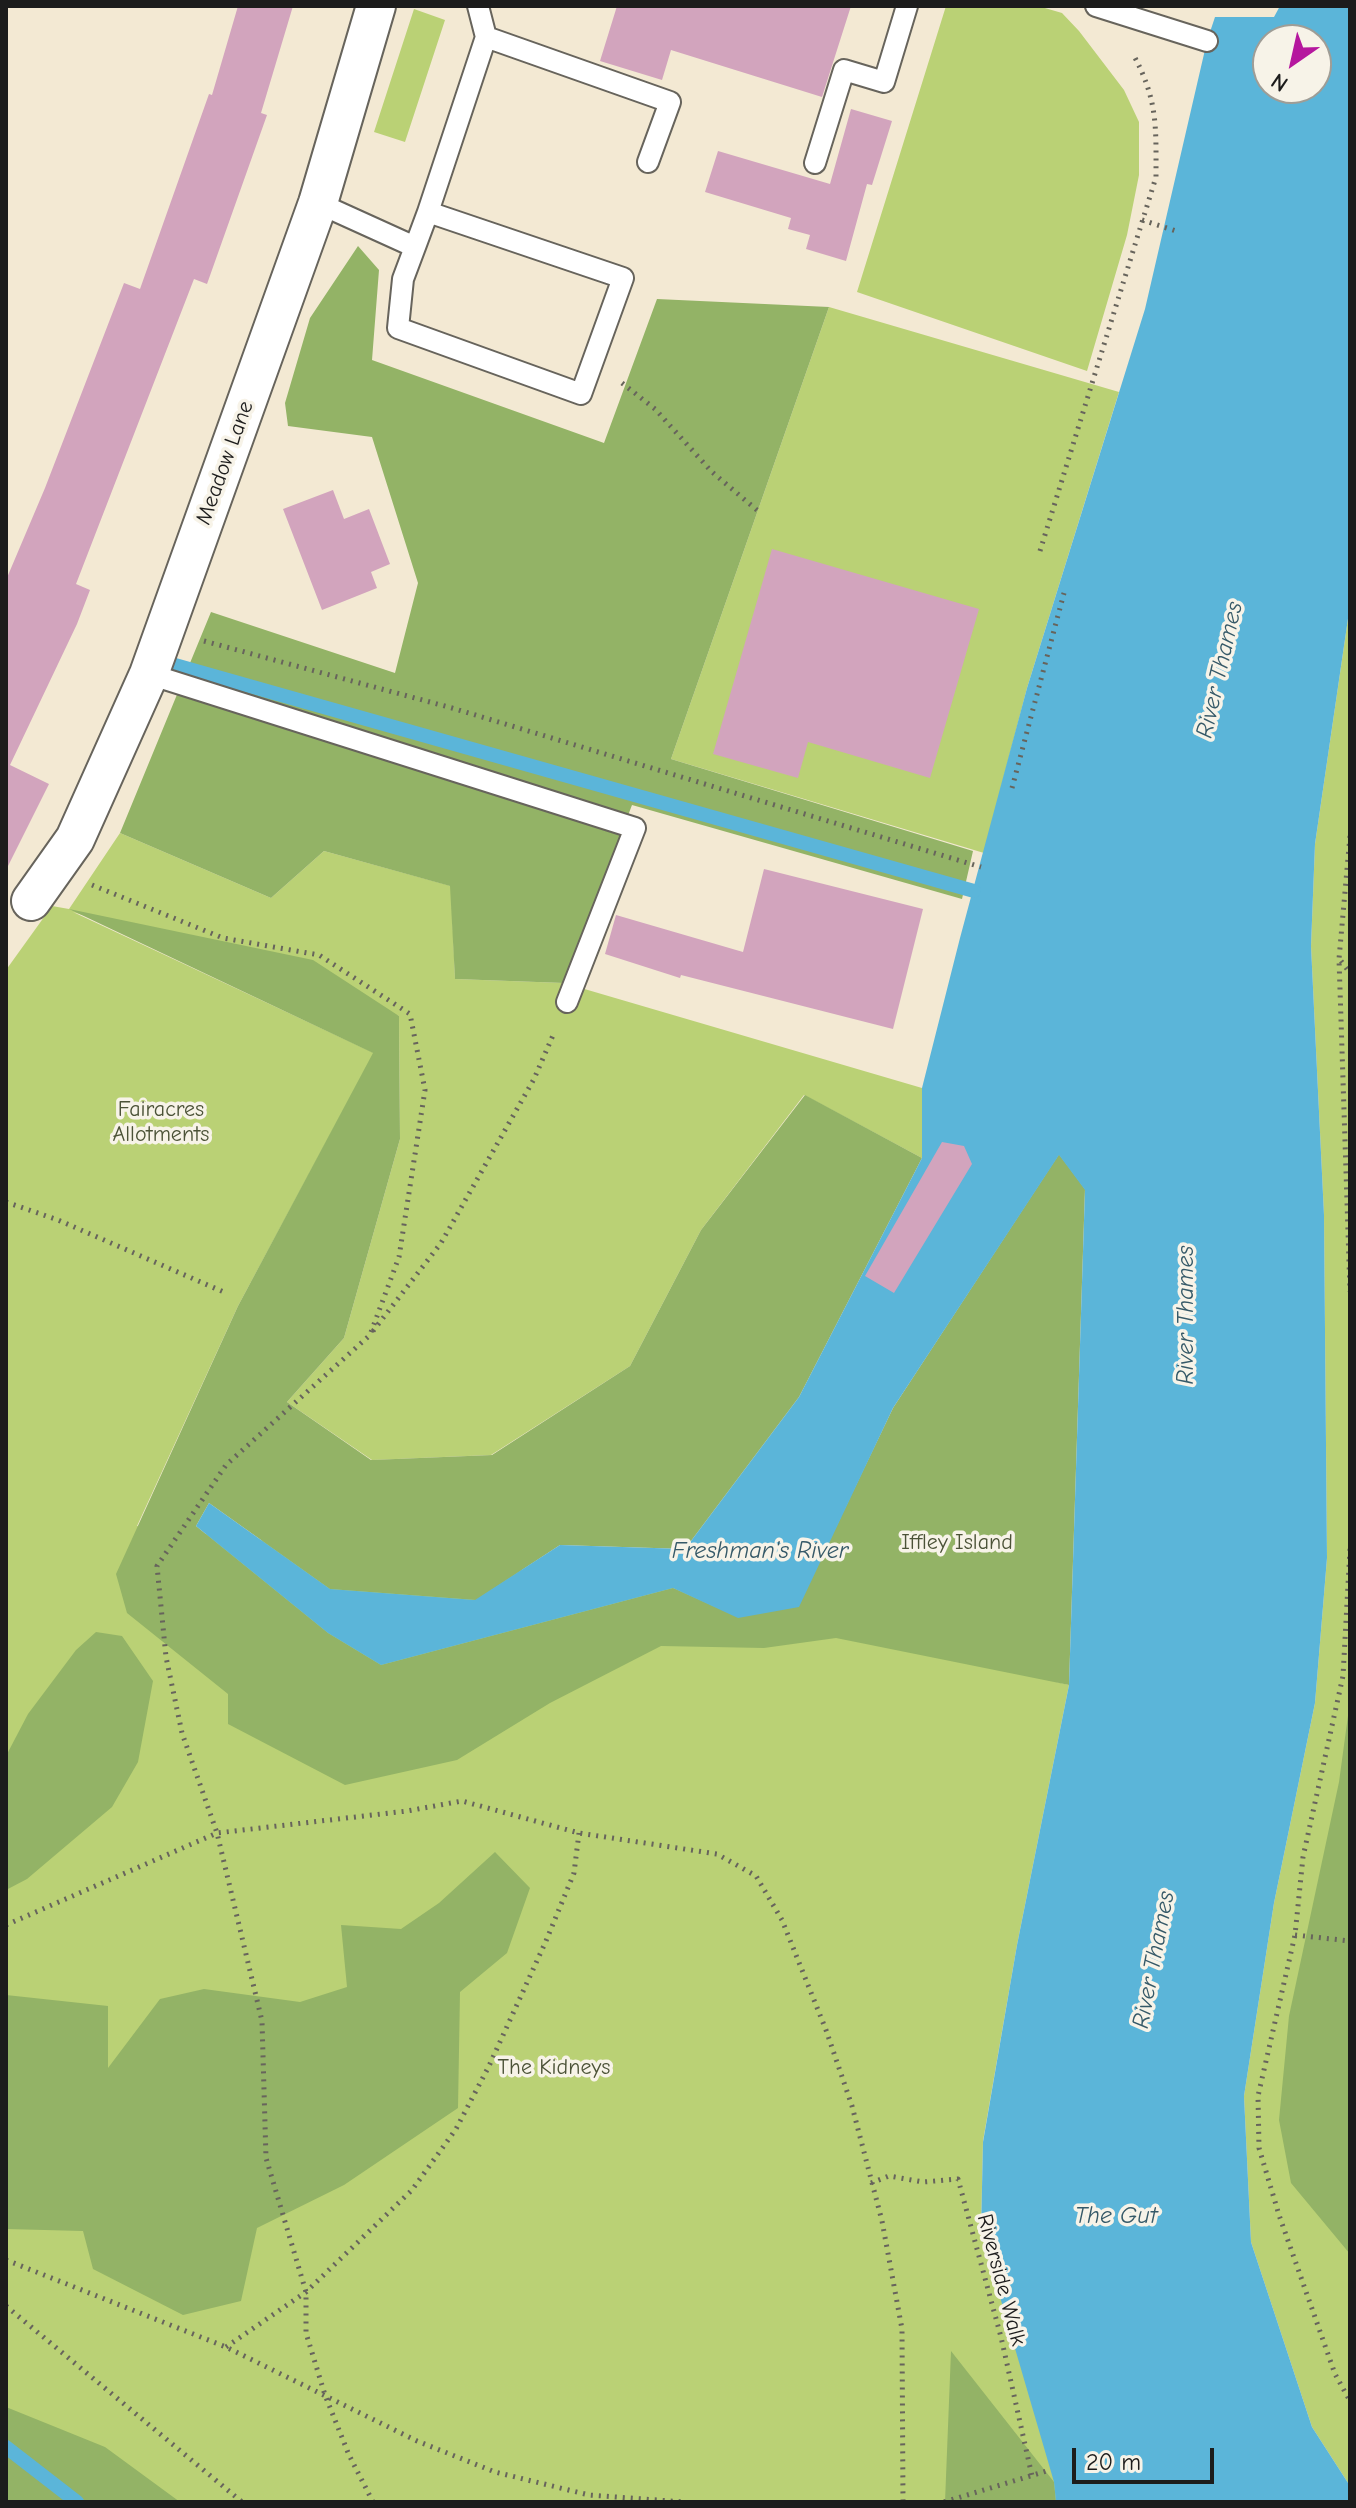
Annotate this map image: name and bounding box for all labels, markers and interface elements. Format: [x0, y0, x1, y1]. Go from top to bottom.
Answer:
north arrow [1252, 24, 1332, 104]
text: N [1266, 67, 1293, 97]
street label: Meadow Lane [190, 398, 260, 528]
water label: River Thames [1190, 599, 1250, 741]
park label: Fairacres Allotments [113, 1097, 209, 1148]
water label: River Thames [1172, 1246, 1200, 1384]
park label: Iffley Island [901, 1530, 1013, 1556]
water label: Freshman's River [672, 1537, 848, 1565]
water label: River Thames [1127, 1889, 1181, 2031]
park label: The Kidneys [498, 2055, 610, 2081]
water label: The Gut [1075, 2202, 1157, 2230]
street label: Riverside Walk [971, 2211, 1031, 2349]
scale bar [1076, 2432, 1218, 2482]
text: 20 m [1086, 2448, 1141, 2476]

